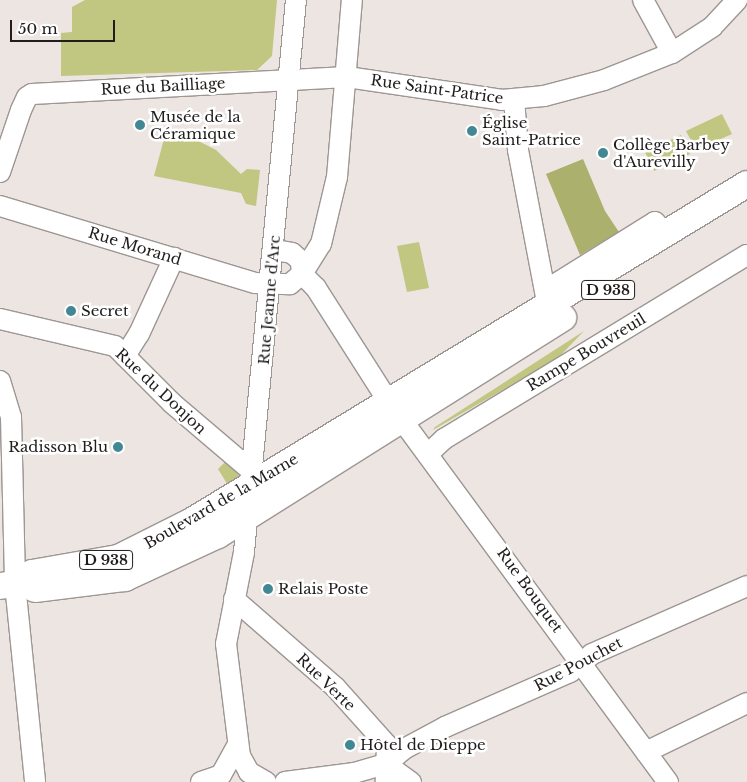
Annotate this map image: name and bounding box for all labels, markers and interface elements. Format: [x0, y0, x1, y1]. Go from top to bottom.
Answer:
scale bar [12, 10, 118, 42]
text: 50 m [18, 19, 58, 38]
street label: Rue Saint-Patrice [370, 71, 504, 107]
street label: Rue du Bailliage [100, 74, 226, 98]
place label: Musée de la Céramique [150, 107, 241, 142]
place label: Église Saint-Patrice [482, 113, 581, 148]
marker: Musée de la Céramique [134, 119, 146, 131]
marker: Église Saint-Patrice [466, 125, 478, 137]
place label: Collège Barbey d'Aurevilly [613, 135, 730, 170]
marker: Collège Barbey d'Aurevilly [597, 147, 609, 159]
street label: Rue Morand [86, 223, 184, 269]
street label: Rue Jeanne d'Arc [254, 235, 284, 365]
road number: D 938 [580, 278, 636, 302]
place label: Secret [81, 302, 129, 320]
marker: Secret [65, 305, 77, 317]
street label: Rampe Bouvreuil [523, 309, 649, 395]
street label: Rue du Donjon [112, 344, 210, 438]
place label: Radisson Blu [8, 438, 108, 456]
marker: Radisson Blu [112, 441, 124, 453]
street label: Boulevard de la Marne [141, 450, 301, 552]
street label: Rue Bouquet [493, 544, 567, 636]
road number: D 938 [78, 548, 134, 572]
place label: Relais Poste [278, 580, 368, 598]
marker: Relais Poste [262, 583, 274, 595]
street label: Rue Pouchet [531, 633, 625, 695]
street label: Rue Verte [293, 649, 359, 715]
place label: Hôtel de Dieppe [360, 736, 486, 754]
marker: Hôtel de Dieppe [344, 739, 356, 751]

